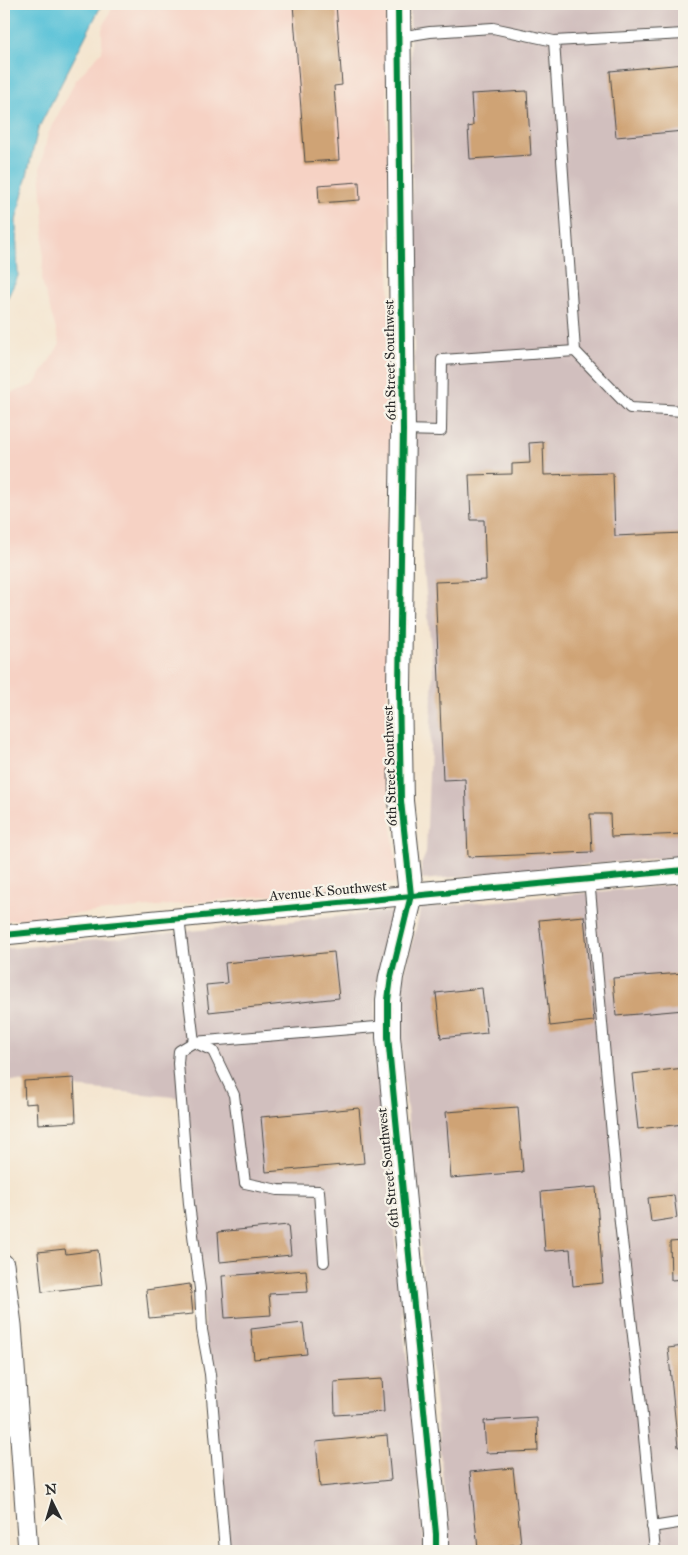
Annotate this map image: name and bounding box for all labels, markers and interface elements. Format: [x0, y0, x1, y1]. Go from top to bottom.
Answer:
street label: 6th Street Southwest [380, 299, 400, 421]
street label: 6th Street Southwest [379, 705, 401, 827]
street label: Avenue K Southwest [267, 877, 388, 905]
street label: 6th Street Southwest [373, 1107, 403, 1229]
north arrow [28, 1478, 78, 1528]
text: N [44, 1481, 58, 1499]

